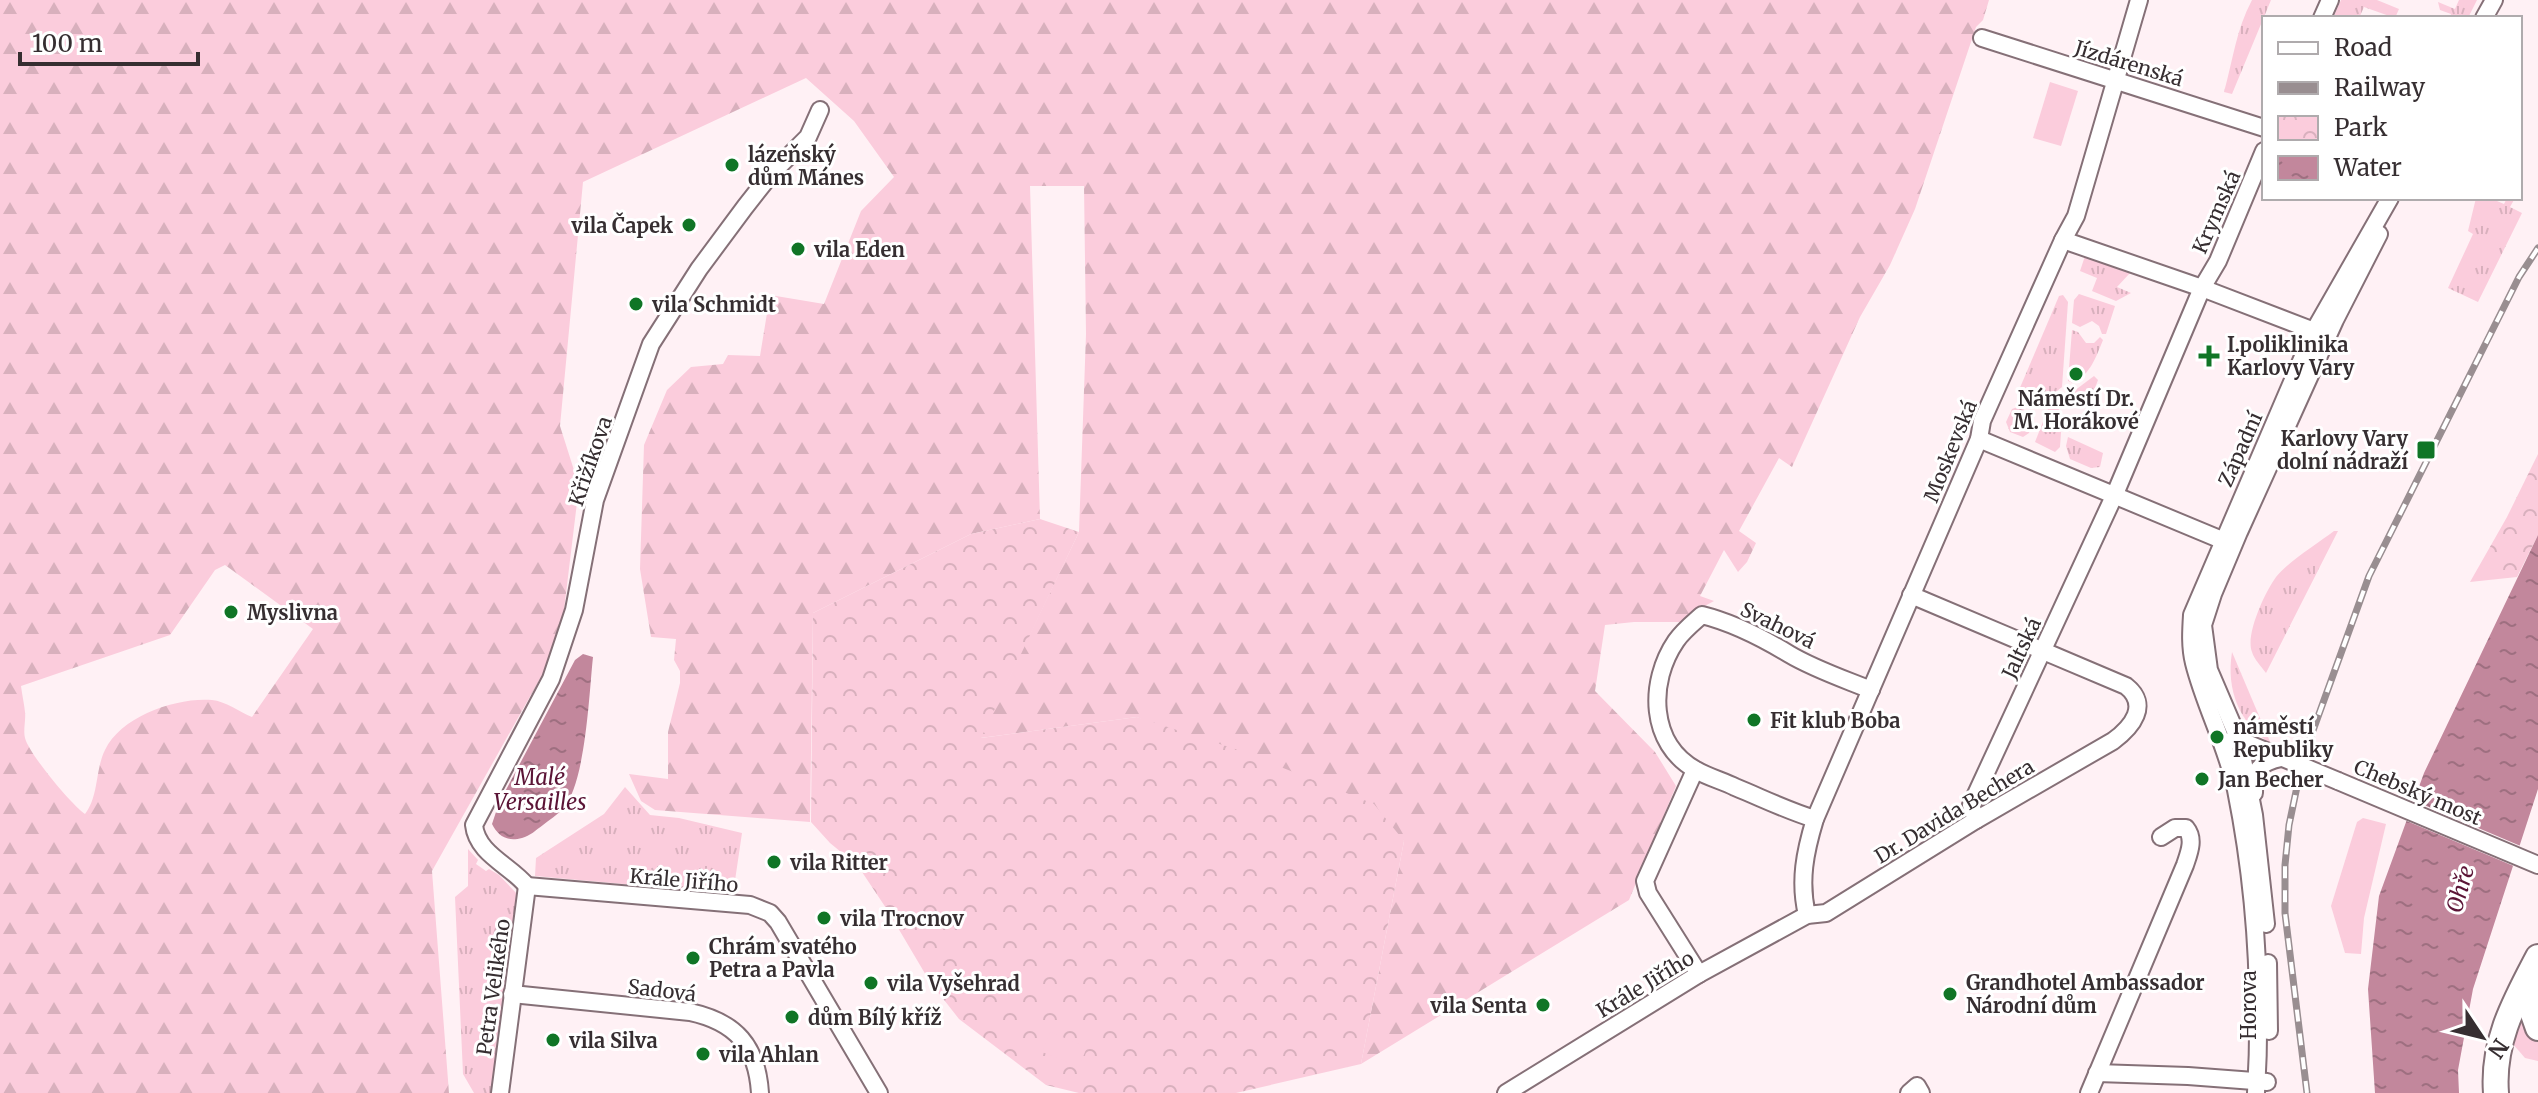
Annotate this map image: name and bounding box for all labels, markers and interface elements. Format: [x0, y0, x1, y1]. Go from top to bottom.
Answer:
scale bar [20, 16, 198, 66]
legend [2262, 16, 2522, 200]
text: 100 m [32, 28, 103, 59]
text: Road [2334, 32, 2392, 63]
street label: Jízdárenská [2071, 34, 2187, 91]
text: Railway [2334, 72, 2425, 103]
text: Park [2334, 112, 2388, 143]
place label: lázeňský dům Mánes [748, 142, 864, 190]
text: Water [2333, 152, 2402, 183]
marker: lázeňský dům Mánes [723, 156, 741, 174]
street label: Krymská [2187, 166, 2245, 257]
place label: vila Čapek [570, 212, 673, 238]
marker: vila Čapek [680, 216, 698, 234]
place label: vila Eden [813, 237, 905, 262]
marker: vila Eden [789, 240, 807, 258]
place label: vila Schmidt [651, 292, 776, 317]
marker: vila Schmidt [627, 295, 645, 313]
place label: I.poliklinika Karlovy Vary [2227, 332, 2355, 380]
marker: I.poliklinika Karlovy Vary [2198, 345, 2220, 367]
marker: Náměstí Dr. M. Horákové [2067, 365, 2085, 383]
place label: Náměstí Dr. M. Horákové [2013, 386, 2139, 434]
street label: Moskevská [1918, 396, 1982, 506]
street label: Západní [2213, 407, 2268, 490]
street label: Křižíkova [563, 413, 617, 509]
place label: Karlovy Vary dolní nádraží [2277, 426, 2409, 474]
marker: Karlovy Vary dolní nádraží [2415, 439, 2437, 461]
street label: Svahová [1736, 596, 1820, 654]
place label: Myslivna [247, 600, 338, 625]
marker: Myslivna [222, 603, 240, 621]
street label: Jaltská [1996, 613, 2046, 683]
place label: Fit klub Boba [1770, 708, 1901, 733]
marker: Fit klub Boba [1745, 711, 1763, 729]
place label: náměstí Republiky [2233, 714, 2333, 762]
marker: náměstí Republiky [2208, 728, 2226, 746]
street label: Dr. Davida Bechera [1870, 753, 2038, 868]
street label: Chebský most [2350, 754, 2486, 830]
water label: Malé Versailles [494, 763, 586, 816]
place label: Jan Becher [2217, 767, 2324, 792]
marker: Jan Becher [2193, 770, 2211, 788]
place label: vila Ritter [789, 850, 888, 875]
marker: vila Ritter [765, 853, 783, 871]
water label: Ohře [2440, 862, 2480, 916]
street label: Krále Jiřího [629, 863, 740, 897]
place label: vila Trocnov [839, 906, 964, 931]
marker: vila Trocnov [815, 909, 833, 927]
street label: Petra Velikého [471, 917, 515, 1057]
place label: Chrám svatého Petra a Pavla [709, 934, 857, 982]
street label: Krále Jiřího [1592, 945, 1699, 1023]
marker: Chrám svatého Petra a Pavla [684, 949, 702, 967]
place label: Grandhotel Ambassador Národní dům [1966, 970, 2205, 1018]
street label: Horova [2236, 970, 2261, 1040]
place label: vila Vyšehrad [886, 971, 1020, 996]
street label: Sadová [626, 973, 698, 1007]
marker: vila Vyšehrad [862, 974, 880, 992]
marker: Grandhotel Ambassador Národní dům [1941, 985, 1959, 1003]
place label: vila Senta [1429, 993, 1527, 1018]
marker: vila Senta [1534, 996, 1552, 1014]
north arrow [2442, 997, 2522, 1077]
place label: dům Bílý kříž [808, 1005, 942, 1030]
marker: dům Bílý kříž [783, 1008, 801, 1026]
place label: vila Silva [568, 1028, 658, 1053]
marker: vila Silva [544, 1031, 562, 1049]
text: N [2482, 1033, 2515, 1064]
place label: vila Ahlan [718, 1042, 819, 1067]
marker: vila Ahlan [694, 1045, 712, 1063]

